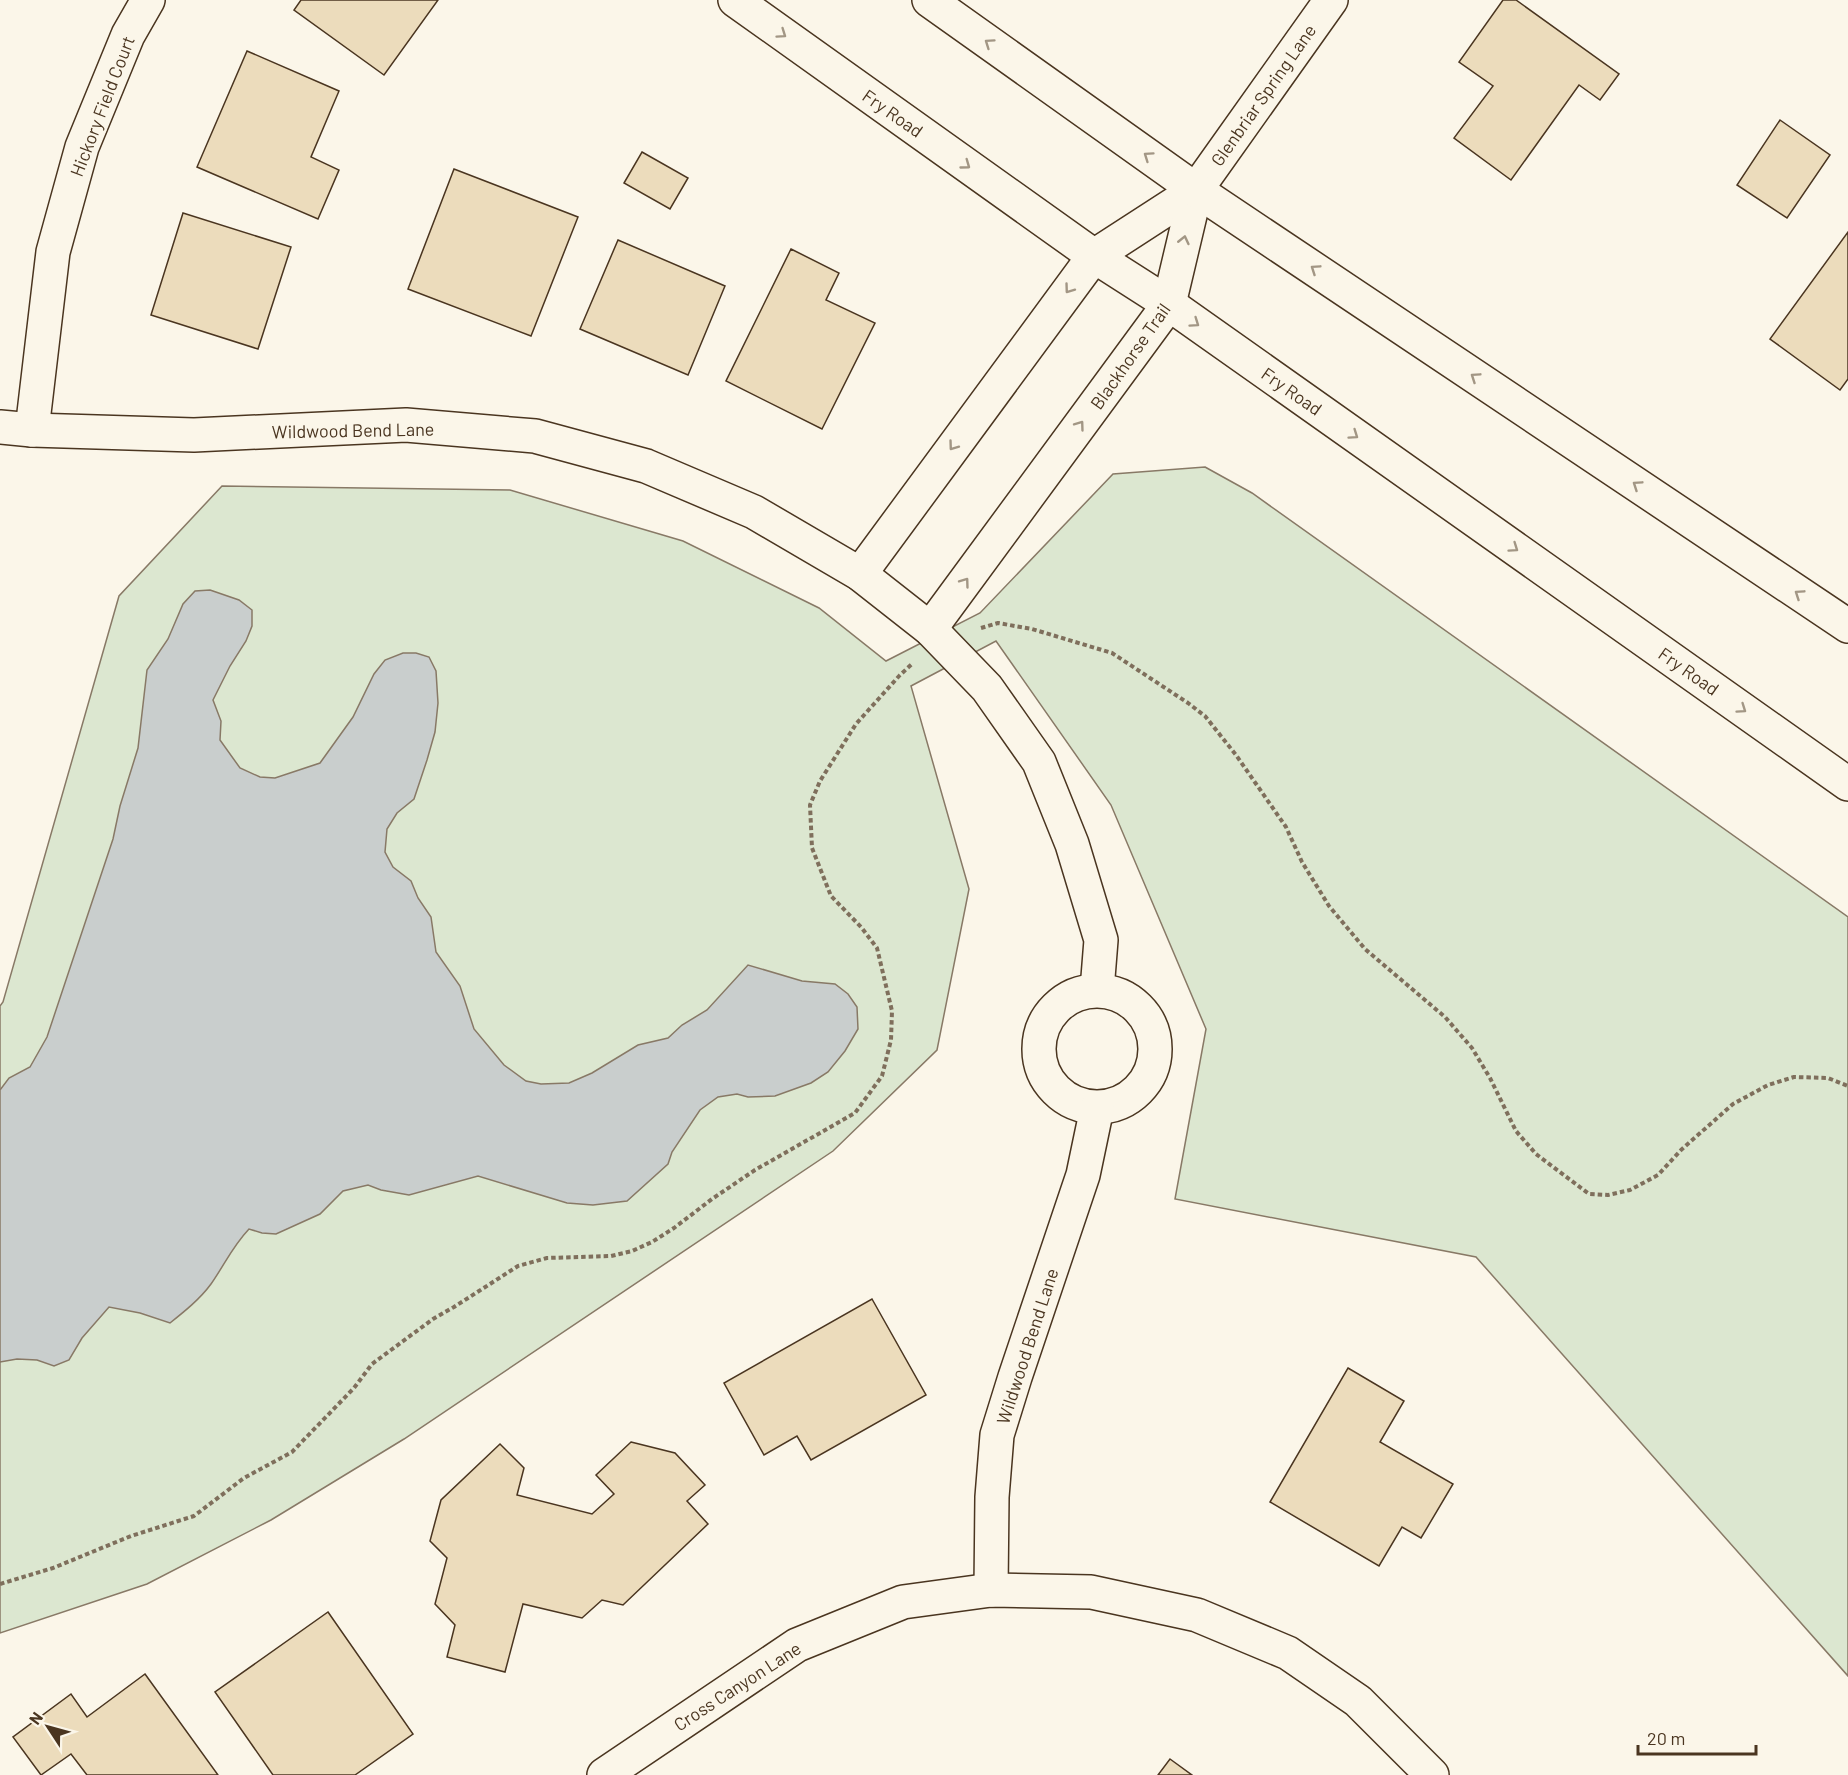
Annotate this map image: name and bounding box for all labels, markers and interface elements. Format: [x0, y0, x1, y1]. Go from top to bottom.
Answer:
street label: Glenbriar Spring Lane [1206, 20, 1320, 170]
one-way arrow [776, 27, 787, 38]
street label: Hickory Field Court [65, 33, 139, 179]
one-way arrow [985, 39, 996, 50]
street label: Fry Road [859, 84, 927, 142]
one-way arrow [1144, 152, 1155, 163]
one-way arrow [959, 158, 970, 169]
one-way arrow [1177, 235, 1190, 245]
one-way arrow [1311, 265, 1322, 276]
one-way arrow [1065, 283, 1076, 294]
street label: Blackhorse Trail [1085, 299, 1175, 413]
one-way arrow [1188, 316, 1199, 327]
street label: Fry Road [1258, 362, 1326, 420]
one-way arrow [1471, 373, 1482, 384]
street label: Wildwood Bend Lane [272, 418, 434, 442]
one-way arrow [1073, 420, 1084, 431]
one-way arrow [1348, 428, 1359, 439]
one-way arrow [950, 440, 961, 451]
one-way arrow [1633, 481, 1644, 492]
one-way arrow [1507, 541, 1518, 552]
one-way arrow [958, 578, 969, 589]
one-way arrow [1795, 590, 1806, 601]
street label: Fry Road [1655, 642, 1723, 700]
one-way arrow [1735, 702, 1746, 713]
street label: Wildwood Bend Lane [991, 1265, 1063, 1427]
street label: Cross Canyon Lane [669, 1637, 805, 1735]
north arrow [18, 1697, 78, 1757]
text: N [25, 1708, 46, 1728]
scale bar [1638, 1718, 1756, 1756]
text: 20 m [1647, 1727, 1685, 1749]

